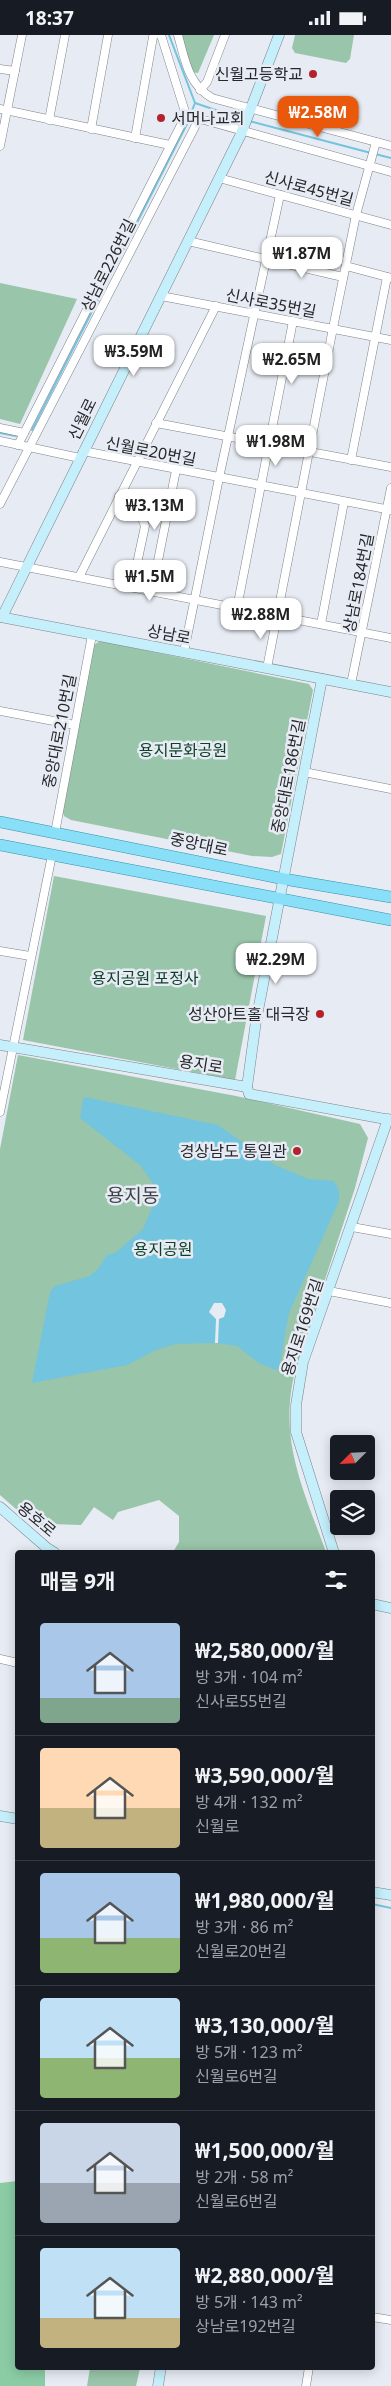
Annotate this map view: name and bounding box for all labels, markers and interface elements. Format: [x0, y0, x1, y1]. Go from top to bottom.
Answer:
text: 18:37 [25, 5, 74, 31]
place label: 신월고등학교 [215, 63, 303, 85]
marker: 신월고등학교 [307, 68, 319, 80]
pin: ₩2.58M [277, 96, 359, 138]
text: ₩2.58M [289, 101, 347, 123]
place label: 서머나교회 [171, 107, 245, 129]
marker: 서머나교회 [155, 112, 167, 124]
street label: 신사로45번길 [262, 165, 356, 211]
street label: 상남로226번길 [75, 215, 141, 315]
pin: ₩1.87M [261, 237, 343, 279]
text: ₩1.87M [273, 242, 331, 264]
street label: 신사로35번길 [224, 283, 318, 323]
pin: ₩3.59M [93, 335, 175, 377]
text: ₩3.59M [105, 340, 163, 362]
pin: ₩2.65M [251, 343, 333, 385]
text: ₩2.65M [263, 348, 321, 370]
street label: 신월로 [62, 394, 102, 444]
pin: ₩1.98M [235, 425, 317, 467]
text: ₩1.98M [247, 430, 305, 452]
street label: 신월로20번길 [104, 431, 198, 471]
pin: ₩3.13M [114, 489, 196, 531]
text: ₩3.13M [126, 494, 184, 516]
street label: 상남로184번길 [338, 531, 378, 635]
pin: ₩1.5M [115, 559, 185, 602]
text: ₩1.5M [125, 565, 175, 587]
pin: ₩2.88M [220, 597, 302, 640]
text: ₩2.88M [232, 603, 290, 625]
street label: 상남로 [145, 619, 193, 649]
street label: 중앙대로210번길 [37, 672, 81, 790]
street label: 중앙대로186번길 [266, 717, 310, 835]
park label: 용지문화공원 [139, 739, 227, 761]
street label: 중앙대로 [168, 827, 230, 861]
pin: ₩2.29M [235, 943, 317, 985]
text: ₩2.29M [247, 948, 305, 970]
park label: 용지공원 포정사 [91, 967, 199, 989]
place label: 성산아트홀 대극장 [188, 1003, 310, 1025]
marker: 성산아트홀 대극장 [314, 1008, 326, 1020]
street label: 용지로 [177, 1050, 225, 1078]
place label: 경상남도 통일관 [180, 1140, 287, 1162]
marker: 경상남도 통일관 [291, 1145, 303, 1157]
district label: 용지동 [107, 1182, 159, 1208]
park label: 용지공원 [134, 1238, 192, 1260]
street label: 용지로169번길 [276, 1276, 328, 1378]
north arrow [330, 1435, 375, 1480]
map controls [330, 1435, 375, 1535]
button: layers [330, 1490, 375, 1535]
street label: 용호로 [13, 1496, 61, 1542]
icon: filters [322, 1566, 350, 1594]
text: 매물 9개 [40, 1567, 115, 1595]
text: ₩2,580,000/월 [195, 1636, 335, 1664]
icon: home [80, 1643, 140, 1703]
text: 방 3개 · 104 m² [195, 1666, 303, 1688]
text: 신사로55번길 [195, 1690, 287, 1712]
text: ₩3,590,000/월 [195, 1761, 335, 1789]
icon: home [80, 1768, 140, 1828]
text: 방 4개 · 132 m² [195, 1791, 303, 1813]
text: 신월로 [195, 1815, 239, 1837]
text: ₩1,980,000/월 [195, 1886, 335, 1914]
icon: home [80, 1893, 140, 1953]
text: 방 3개 · 86 m² [195, 1916, 293, 1938]
text: 신월로20번길 [195, 1940, 287, 1962]
text: ₩3,130,000/월 [195, 2011, 335, 2039]
icon: home [80, 2018, 140, 2078]
text: 방 5개 · 123 m² [195, 2041, 303, 2063]
text: 신월로6번길 [195, 2065, 278, 2087]
text: ₩1,500,000/월 [195, 2136, 335, 2164]
icon: home [80, 2143, 140, 2203]
text: 방 2개 · 58 m² [195, 2166, 293, 2188]
text: 신월로6번길 [195, 2190, 278, 2212]
text: ₩2,880,000/월 [195, 2261, 335, 2289]
icon: home [80, 2268, 140, 2328]
text: 방 5개 · 143 m² [195, 2291, 303, 2313]
text: 상남로192번길 [195, 2315, 296, 2337]

